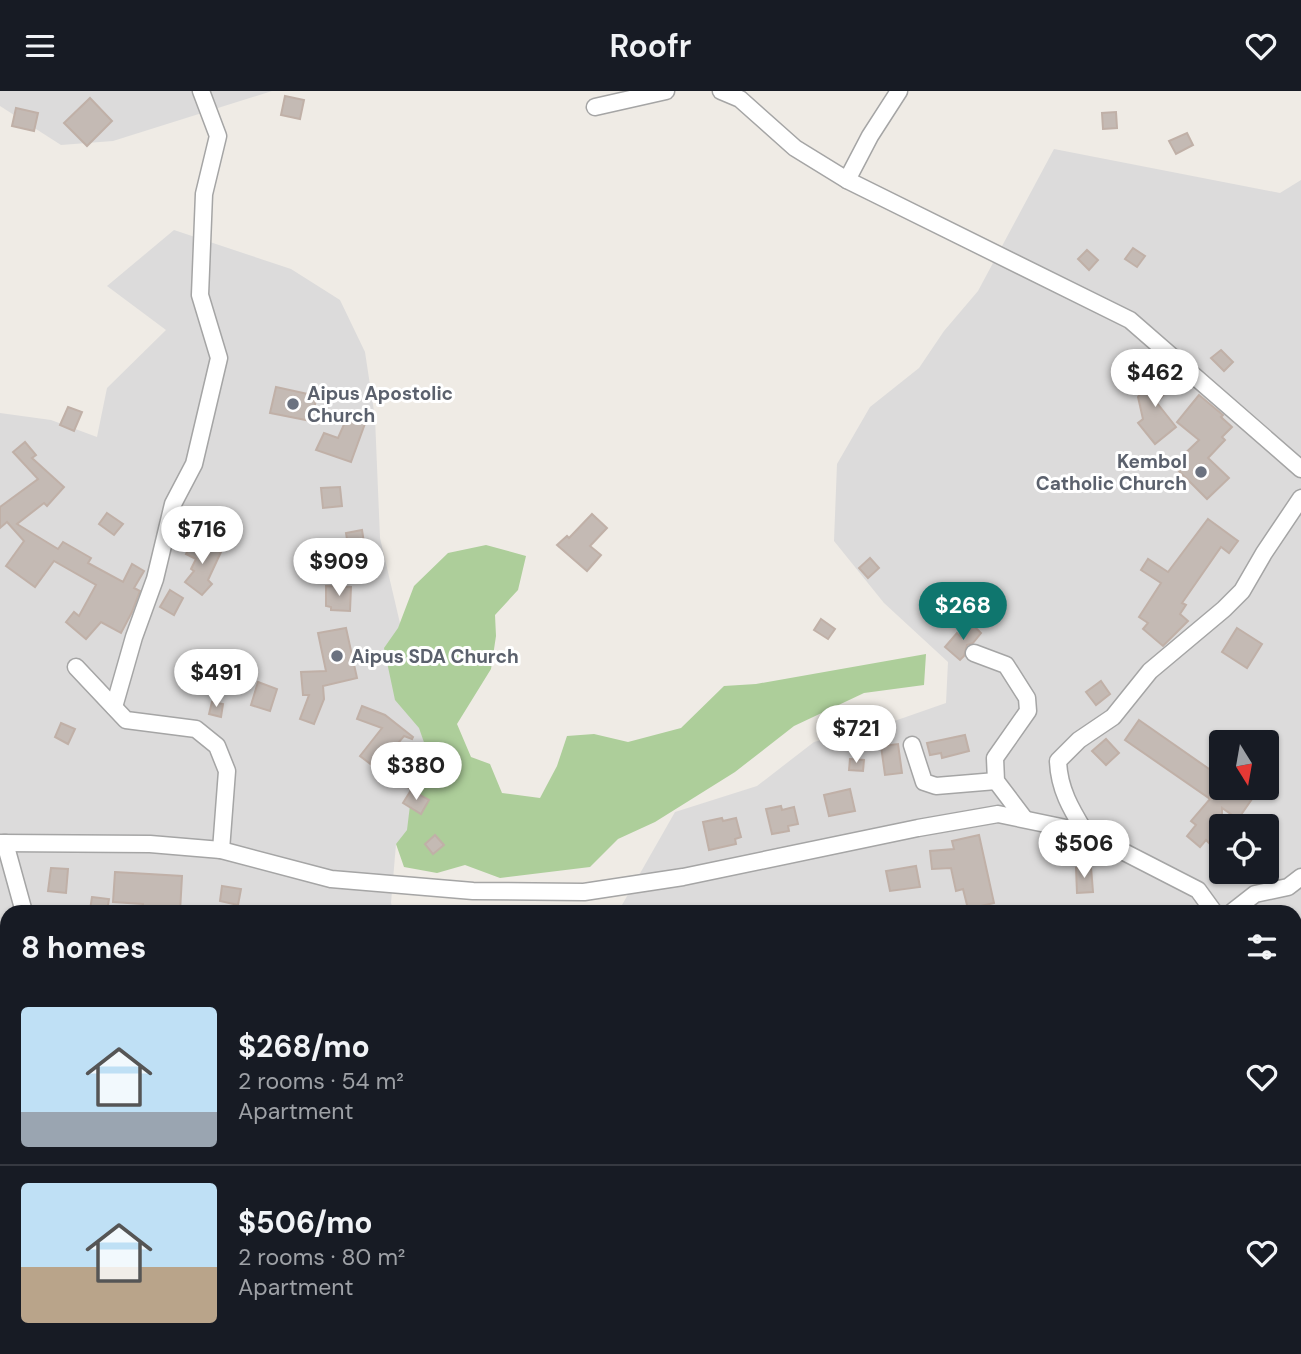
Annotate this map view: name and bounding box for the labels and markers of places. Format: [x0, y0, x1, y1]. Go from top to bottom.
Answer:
pin: $462 [1114, 349, 1196, 409]
place label: Aipus Apostolic Church [307, 381, 453, 428]
marker: Aipus Apostolic Church [285, 396, 301, 412]
place label: Kembol Catholic Church [1036, 449, 1187, 496]
marker: Kembol Catholic Church [1193, 464, 1209, 480]
pin: $716 [161, 507, 243, 566]
pin: $909 [298, 539, 380, 598]
pin: $268 [922, 582, 1004, 642]
place label: Aipus SDA Church [351, 644, 519, 669]
marker: Aipus SDA Church [329, 648, 345, 664]
pin: $491 [175, 649, 257, 709]
pin: $721 [815, 705, 897, 765]
pin: $380 [375, 743, 457, 802]
pin: $506 [1043, 821, 1125, 880]

